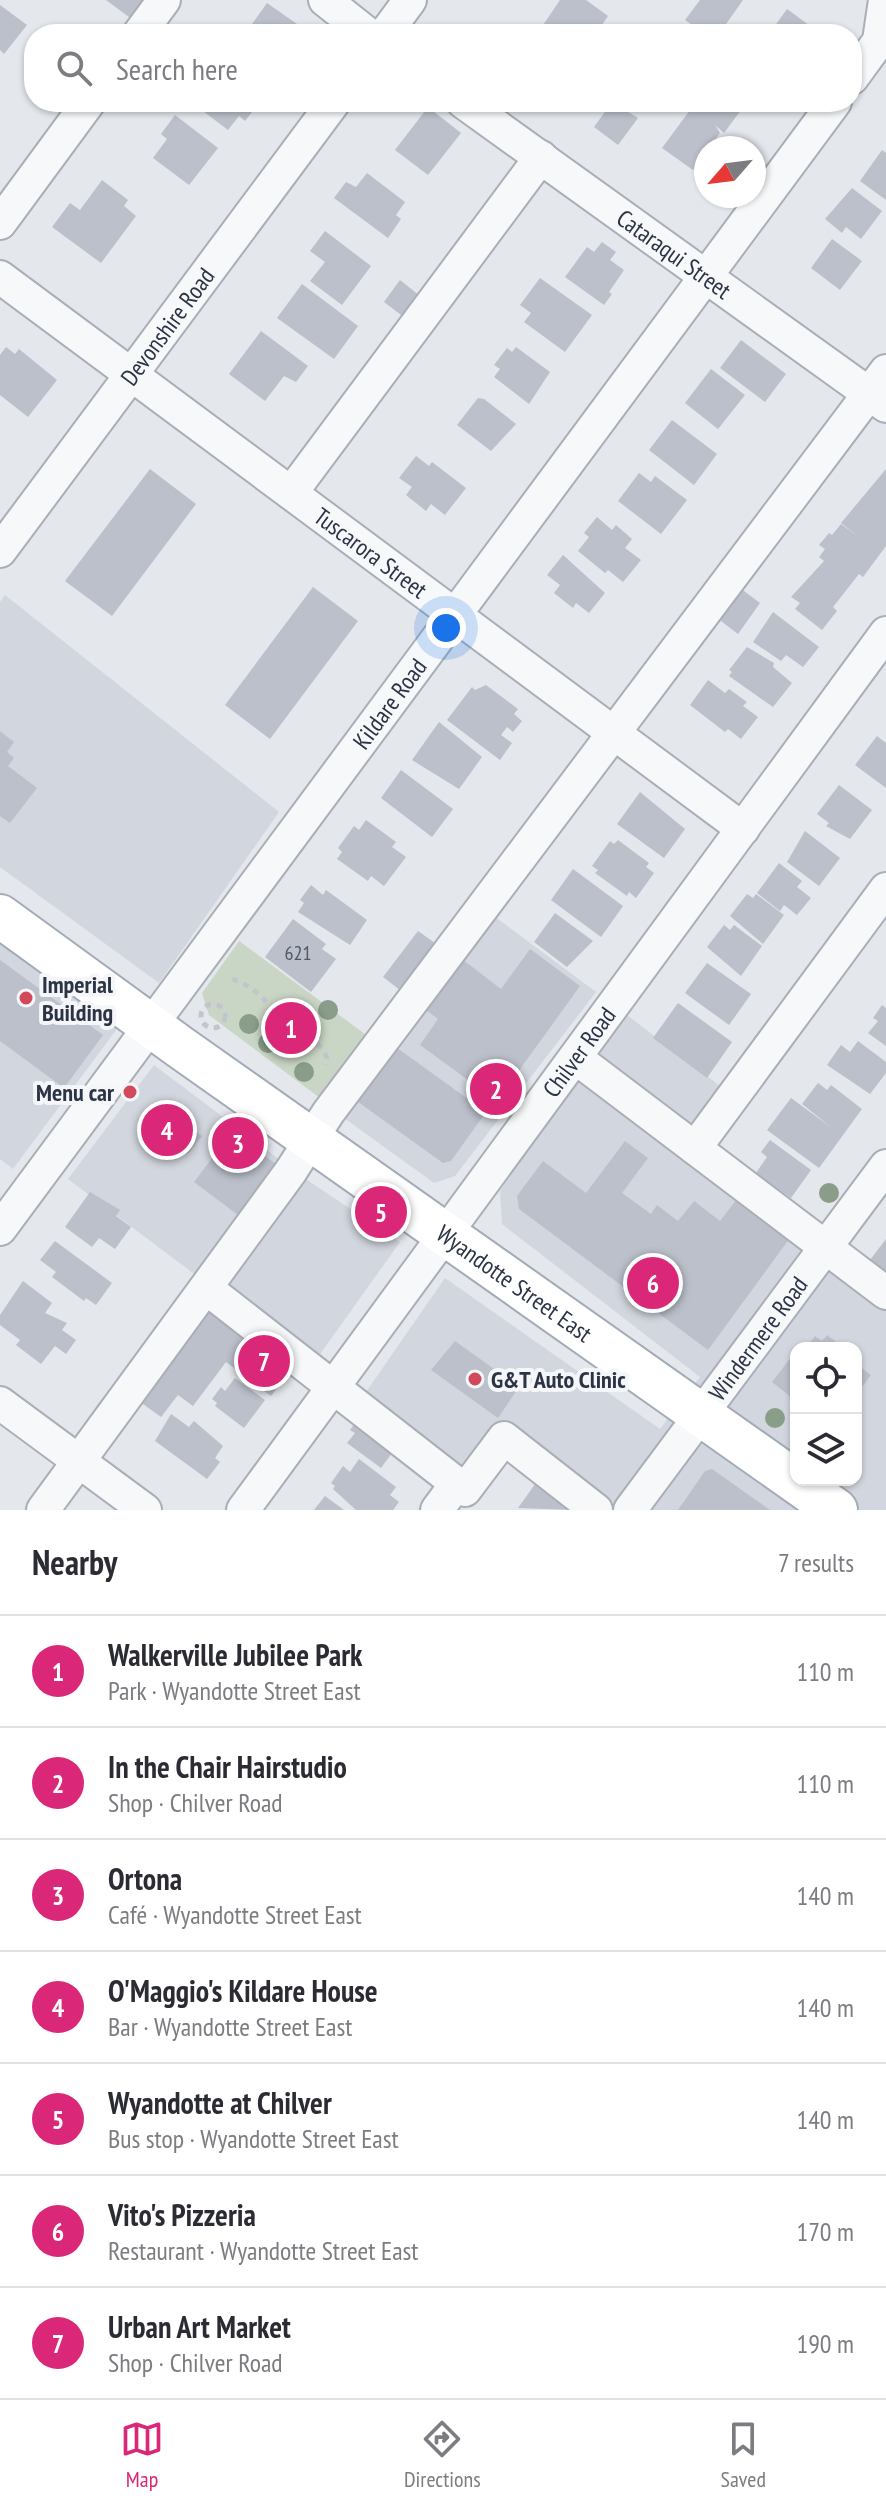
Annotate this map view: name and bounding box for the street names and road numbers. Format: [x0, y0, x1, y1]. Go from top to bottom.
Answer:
street label: Cataraqui Street [611, 202, 738, 306]
street label: Devonshire Road [113, 261, 221, 391]
street label: Tuscarora Street [308, 500, 434, 605]
street label: Kildare Road [346, 652, 433, 755]
street label: Chilver Road [536, 1001, 622, 1103]
street label: Wyandotte Street East [431, 1218, 599, 1349]
street label: Windermere Road [701, 1270, 814, 1407]

